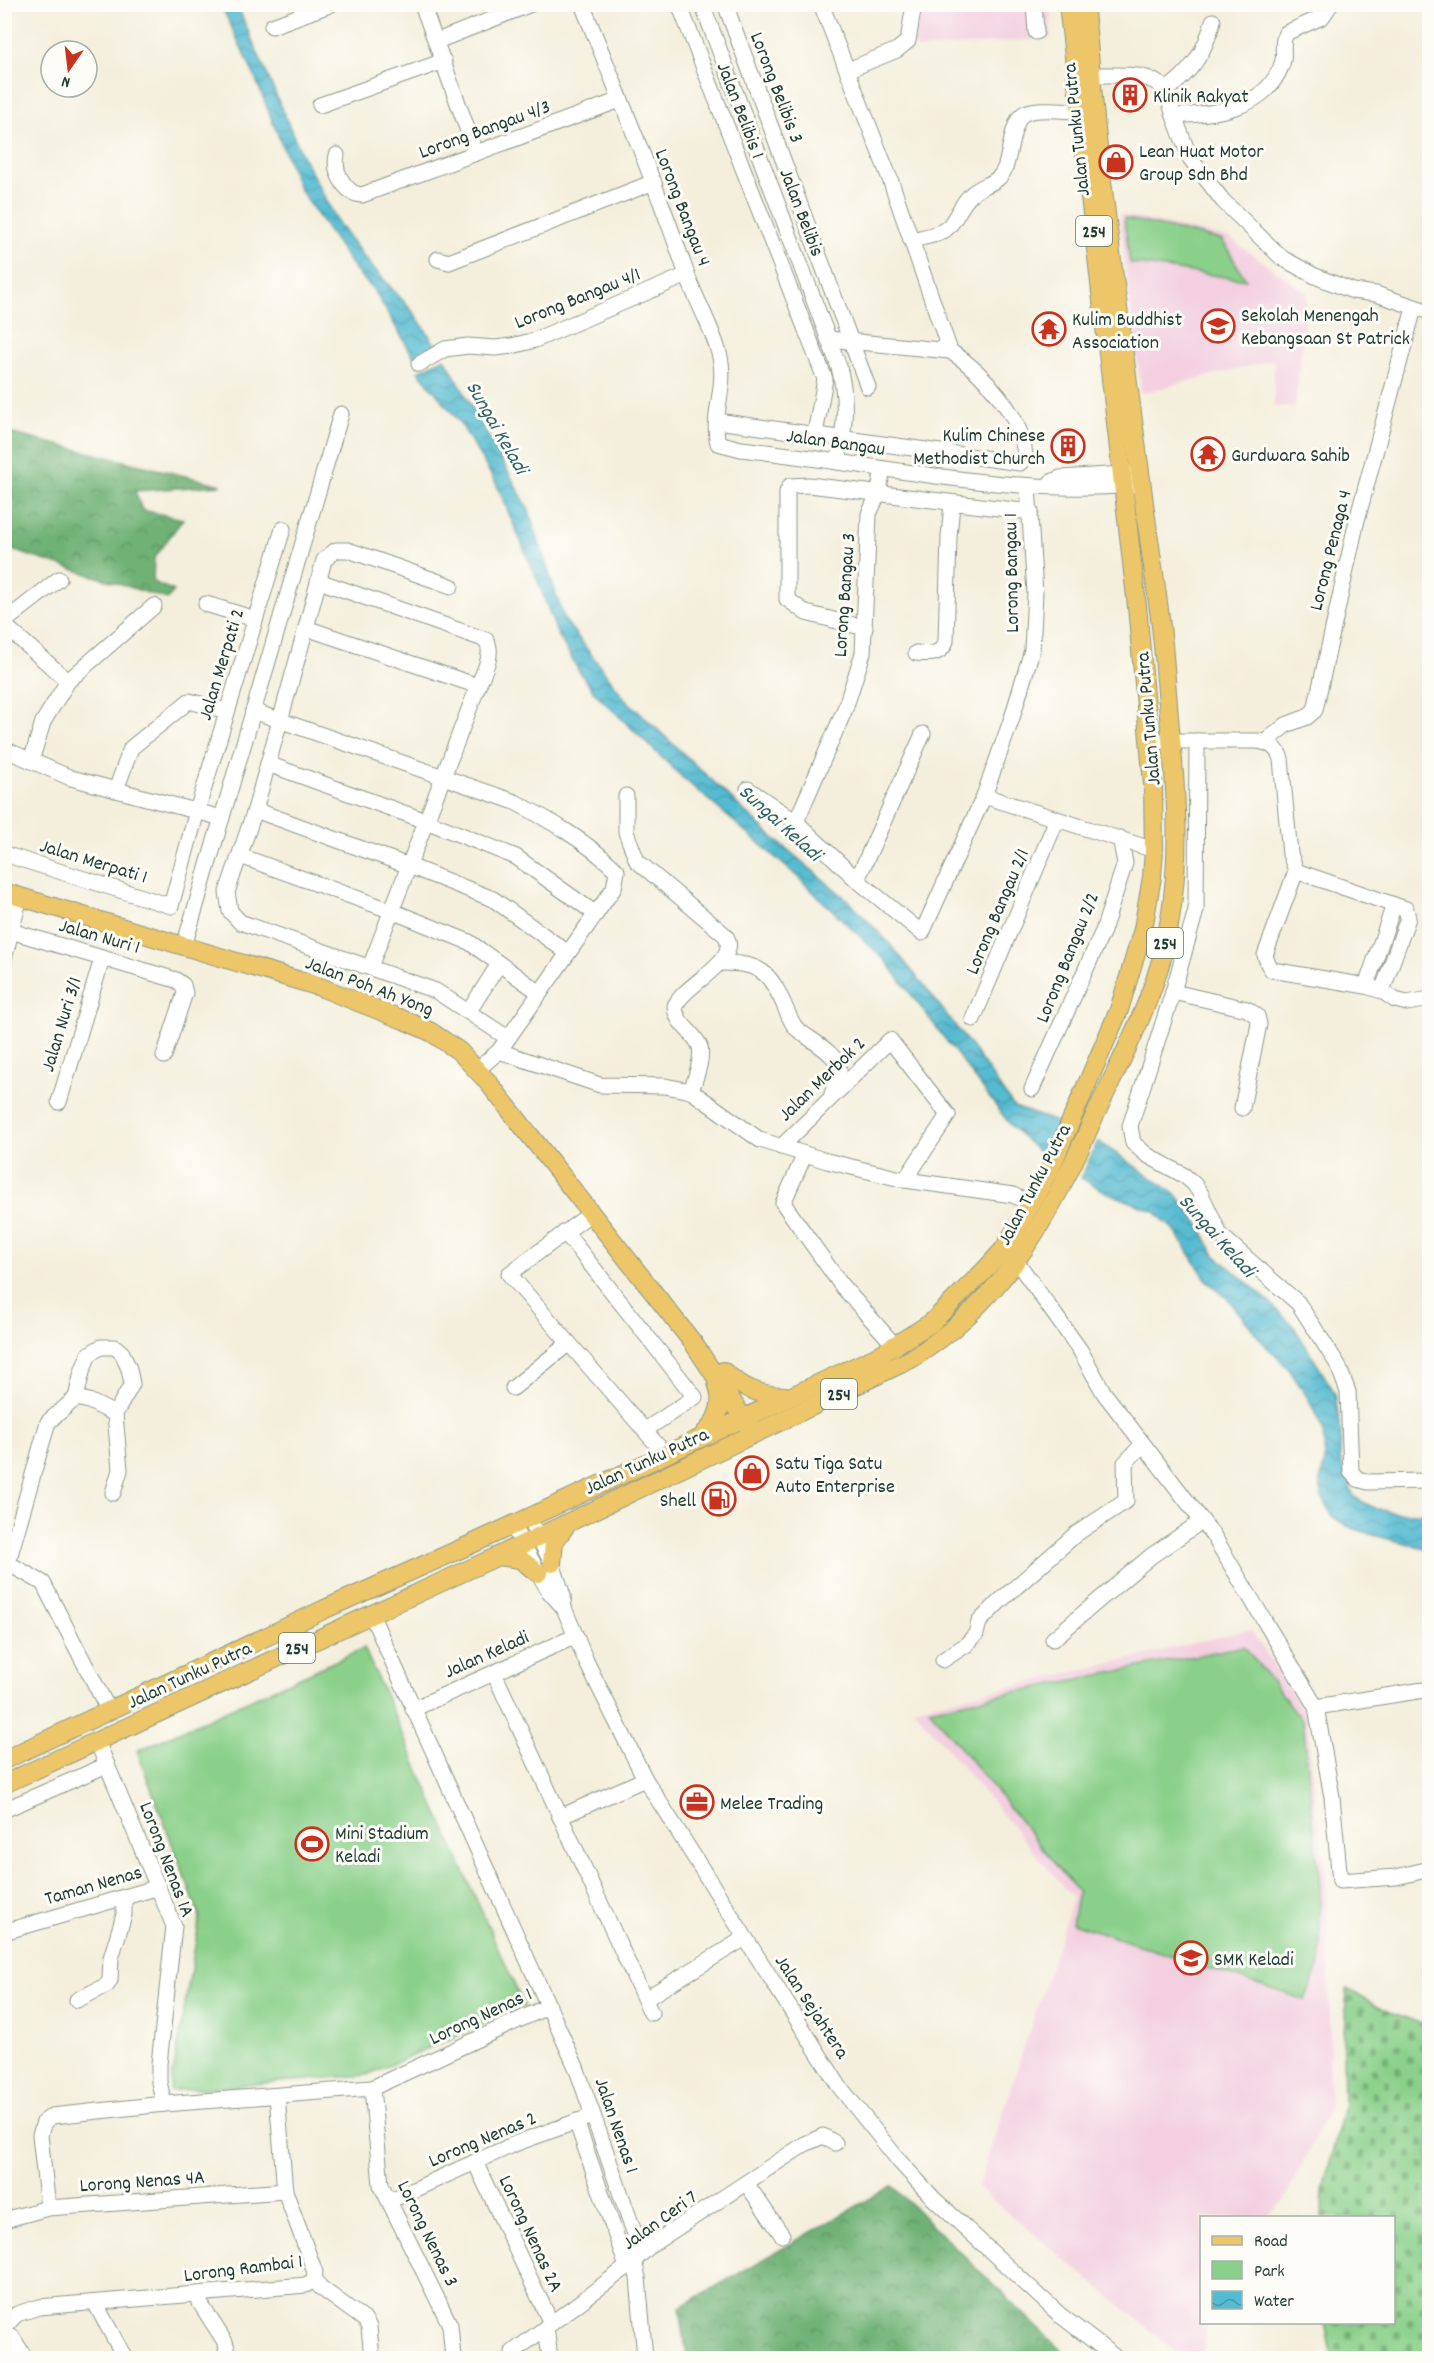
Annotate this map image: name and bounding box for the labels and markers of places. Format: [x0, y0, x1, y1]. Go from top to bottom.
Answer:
building icon: Klinik Rakyat [1112, 77, 1148, 113]
place label: Klinik Rakyat [1153, 84, 1249, 112]
place label: Lean Huat Motor Group Sdn Bhd [1139, 139, 1264, 190]
shop icon: Lean Huat Motor Group Sdn Bhd [1098, 144, 1134, 180]
place label: Sekolah Menengah Kebangsaan St Patrick [1241, 303, 1410, 354]
place label: Kulim Buddhist Association [1072, 307, 1182, 358]
school or university icon: Sekolah Menengah Kebangsaan St Patrick [1200, 308, 1236, 344]
temple icon: Kulim Buddhist Association [1031, 311, 1067, 347]
place label: Kulim Chinese Methodist Church [913, 423, 1045, 474]
building icon: Kulim Chinese Methodist Church [1050, 428, 1086, 464]
temple icon: Gurdwara Sahib [1190, 436, 1226, 472]
place label: Gurdwara Sahib [1231, 443, 1350, 471]
place label: Satu Tiga Satu Auto Enterprise [775, 1451, 895, 1502]
shop icon: Satu Tiga Satu Auto Enterprise [734, 1455, 770, 1491]
fuel station icon: Shell [701, 1481, 737, 1517]
place label: Shell [660, 1488, 696, 1516]
office icon: Melee Trading [679, 1784, 715, 1820]
place label: Melee Trading [720, 1791, 823, 1819]
place label: Mini Stadium Keladi [335, 1821, 429, 1872]
sports icon: Mini Stadium Keladi [294, 1826, 330, 1862]
school or university icon: SMK Keladi [1173, 1940, 1209, 1976]
place label: SMK Keladi [1214, 1947, 1294, 1975]

